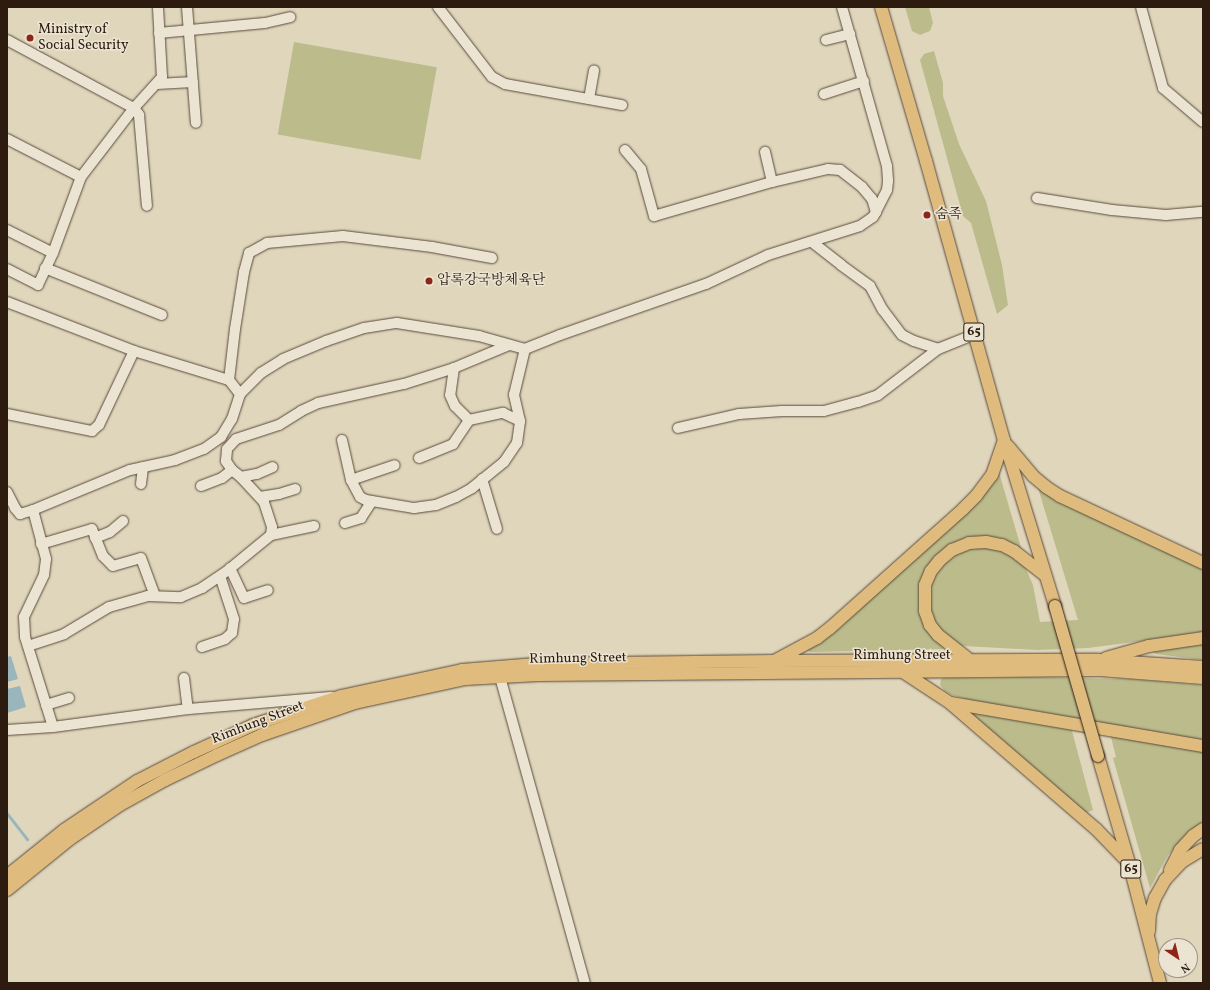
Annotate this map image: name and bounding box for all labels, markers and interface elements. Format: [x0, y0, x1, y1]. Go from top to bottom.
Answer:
place label: Ministry of Social Security [38, 22, 129, 54]
marker: Ministry of Social Security [25, 33, 35, 43]
place label: 숨족 [935, 207, 962, 223]
marker: 숨족 [922, 210, 932, 220]
place label: 압록강국방체육단 [437, 273, 545, 289]
marker: 압록강국방체육단 [424, 276, 434, 286]
road number: 65 [963, 321, 985, 343]
street label: Rimhung Street [853, 648, 951, 664]
street label: Rimhung Street [529, 650, 627, 668]
street label: Rimhung Street [210, 698, 306, 748]
road number: 65 [1120, 858, 1142, 880]
north arrow [1158, 938, 1198, 978]
text: N [1177, 959, 1192, 976]

